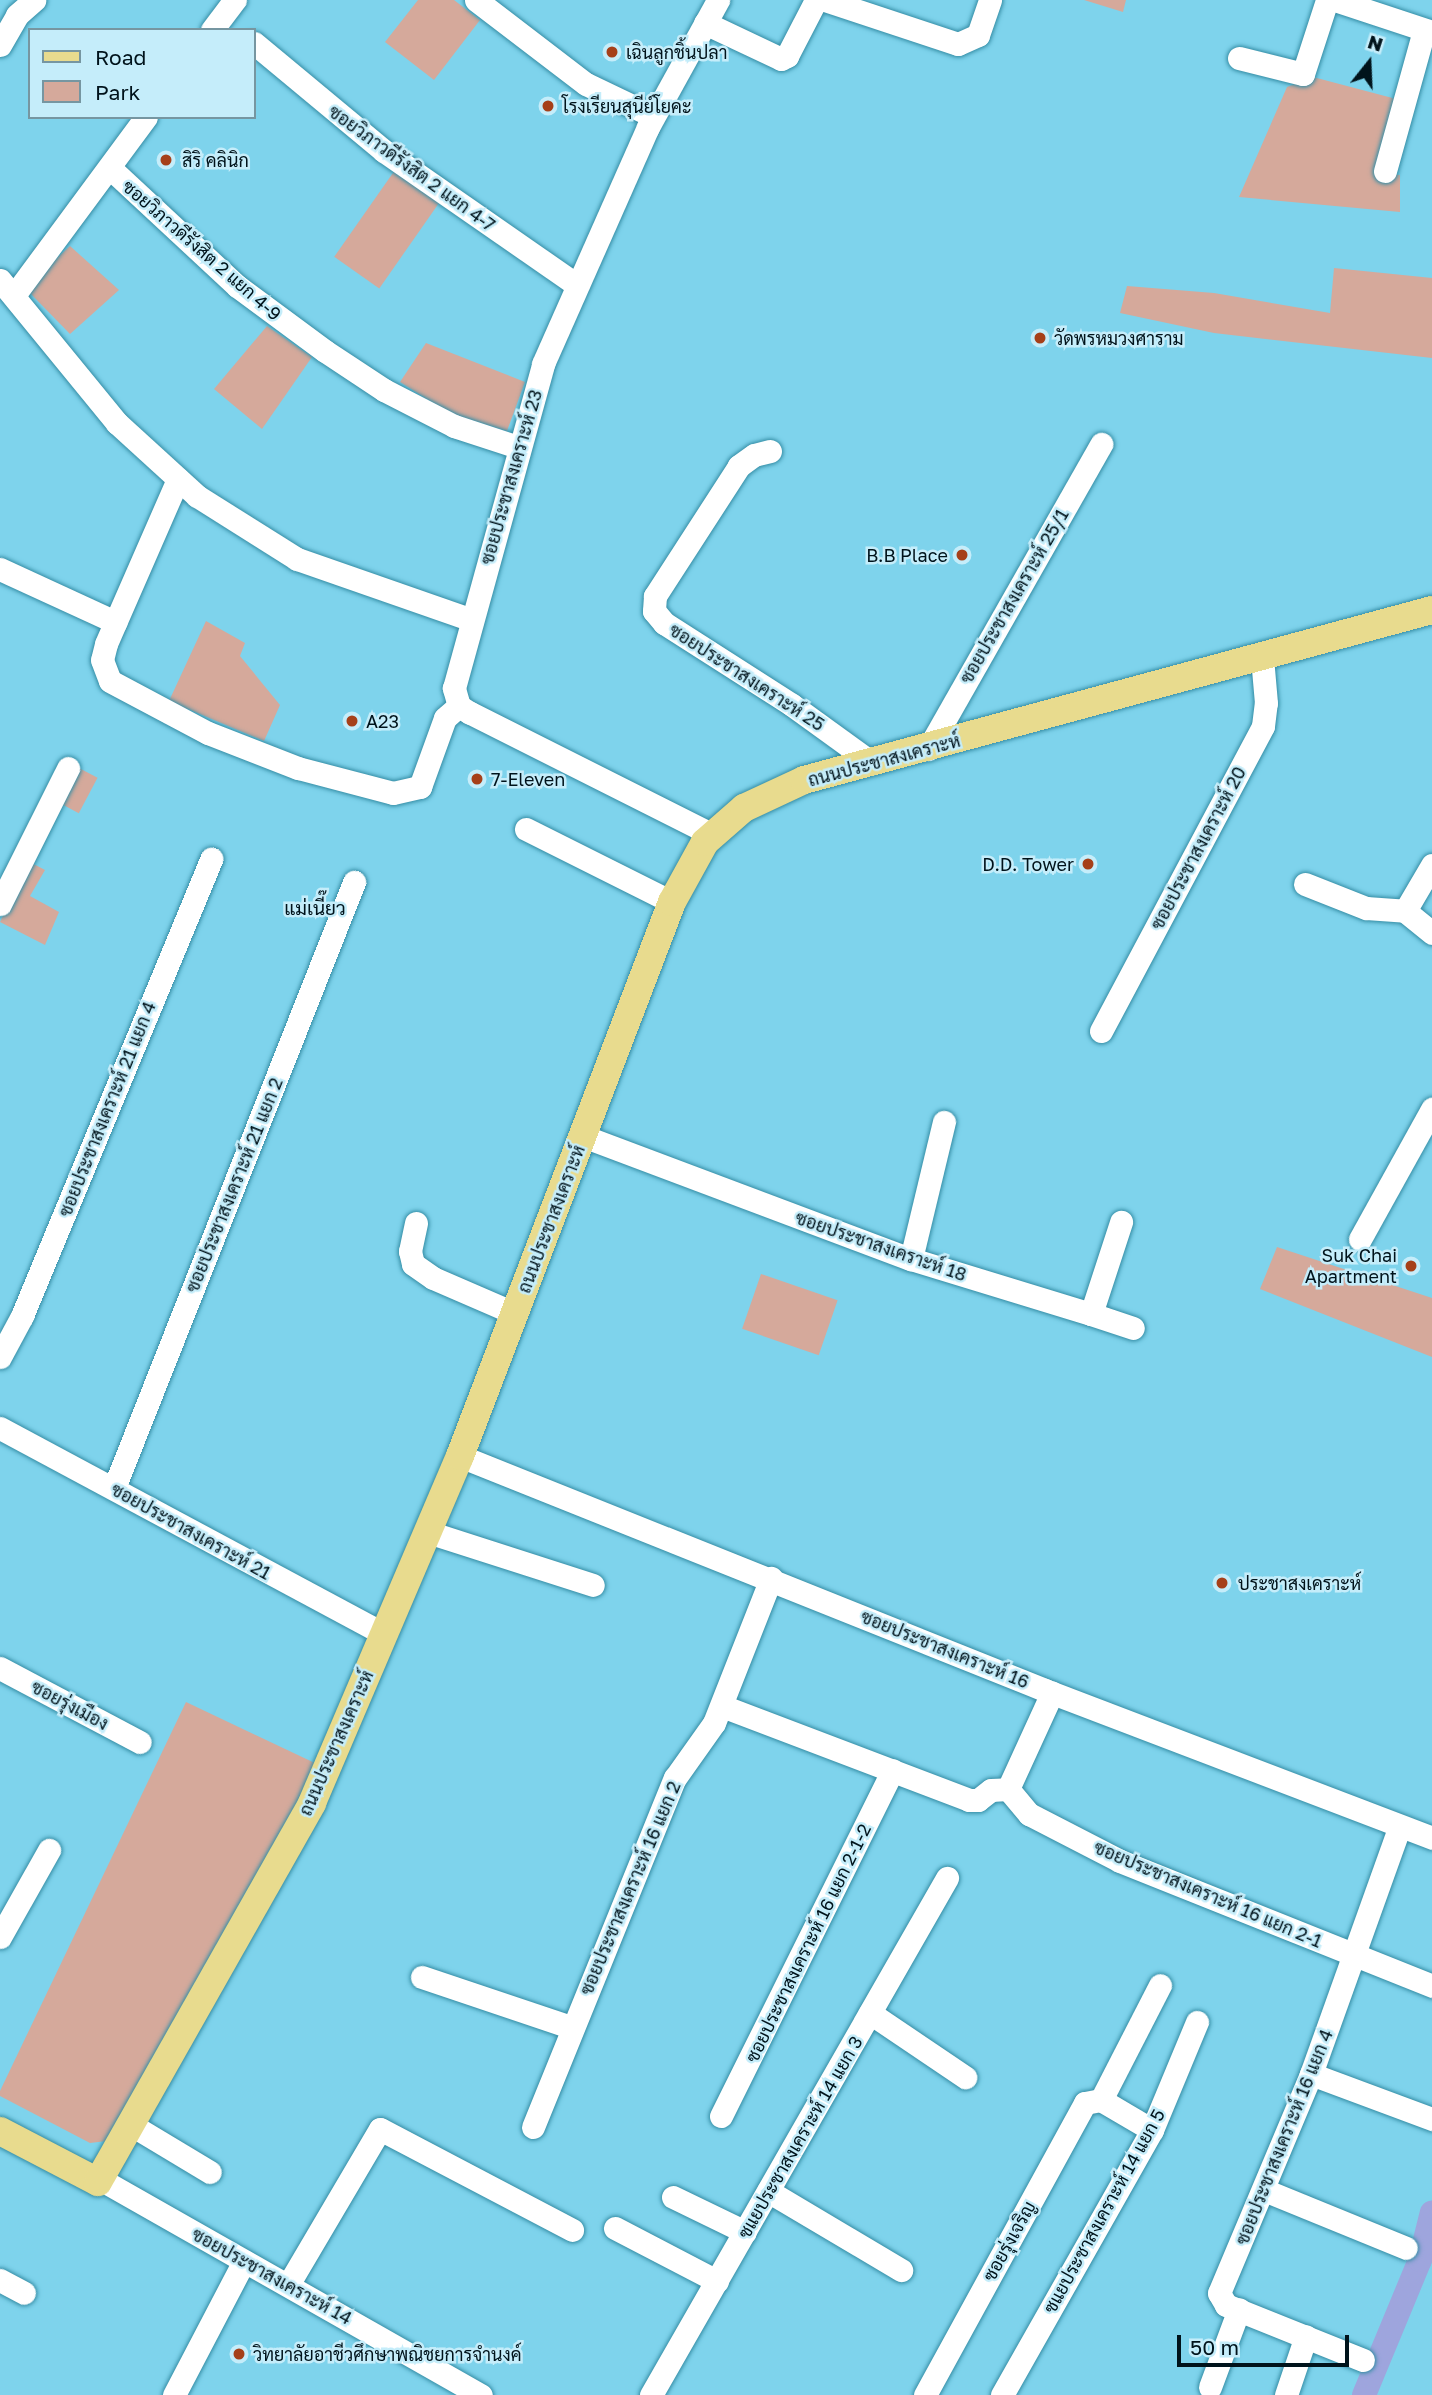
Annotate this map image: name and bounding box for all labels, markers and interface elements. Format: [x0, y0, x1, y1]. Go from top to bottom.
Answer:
legend [28, 28, 256, 119]
north arrow [1334, 28, 1404, 98]
text: N [1365, 29, 1386, 56]
place label: เฉินลูกชิ้นปลา [626, 41, 727, 63]
text: Road [95, 44, 146, 70]
marker: เฉินลูกชิ้นปลา [604, 44, 620, 60]
text: Park [95, 79, 140, 105]
place label: โรงเรียนสุนีย์โยคะ [562, 95, 692, 117]
marker: โรงเรียนสุนีย์โยคะ [540, 98, 556, 114]
street label: ซอยวิภาวดีรังสิต 2 แยก 4-7 [325, 100, 499, 236]
place label: สิริ คลินิก [182, 149, 249, 171]
marker: สิริ คลินิก [156, 150, 176, 170]
street label: ซอยวิภาวดีรังสิต 2 แยก 4-9 [118, 175, 286, 325]
place label: วัดพรหมวงศาราม [1054, 327, 1183, 349]
marker: วัดพรหมวงศาราม [1032, 330, 1048, 346]
street label: ซอยประชาสงเคราะห์ 23 [476, 387, 546, 567]
street label: ซอยประชาสงเคราะห์ 25/1 [955, 505, 1073, 687]
place label: B.B Place [866, 544, 948, 566]
marker: B.B Place [954, 547, 970, 563]
street label: ซอยประชาสงเคราะห์ 25 [665, 619, 829, 735]
place label: A23 [366, 710, 399, 732]
marker: A23 [344, 713, 360, 729]
street label: ถนนประชาสงเคราะห์ [806, 729, 962, 791]
street label: ซอยประชาสงเคราะห์ 20 [1146, 763, 1250, 933]
place label: 7-Eleven [491, 768, 565, 790]
marker: 7-Eleven [469, 771, 485, 787]
place label: D.D. Tower [982, 853, 1074, 875]
marker: D.D. Tower [1080, 856, 1096, 872]
district label: แม่เนี๊ยว [284, 897, 346, 919]
street label: ซอยประชาสงเคราะห์ 21 แยก 4 [54, 998, 160, 1220]
street label: ซอยประชาสงเคราะห์ 21 แยก 2 [181, 1075, 287, 1295]
street label: ถนนประชาสงเคราะห์ [513, 1142, 589, 1296]
street label: ซอยประชาสงเคราะห์ 18 [793, 1207, 969, 1285]
place label: Suk Chai Apartment [1305, 1245, 1397, 1288]
marker: Suk Chai Apartment [1403, 1258, 1419, 1274]
street label: ซอยประชาสงเคราะห์ 21 [108, 1478, 274, 1584]
place label: ประชาสงเคราะห์ [1238, 1572, 1361, 1594]
marker: ประชาสงเคราะห์ [1212, 1573, 1232, 1593]
street label: ซอยประชาสงเคราะห์ 16 [858, 1605, 1032, 1693]
street label: ถนนประชาสงเคราะห์ [294, 1667, 378, 1819]
street label: ซอยรุ่งเมือง [28, 1676, 112, 1734]
street label: ซอยประชาสงเคราะห์ 16 แยก 2 [575, 1778, 685, 1998]
street label: ซอยประชาสงเคราะห์ 16 แยก 2-1-2 [741, 1820, 875, 2066]
street label: ซอยประชาสงเคราะห์ 16 แยก 2-1 [1091, 1836, 1325, 1952]
street label: ซอยประชาสงเคราะห์ 16 แยก 4 [1231, 2026, 1337, 2248]
street label: ซแยประชาสงเคราะห์ 14 แยก 3 [733, 2032, 867, 2242]
street label: ซแยประชาสงเคราะห์ 14 แยก 5 [1039, 2105, 1169, 2317]
street label: ซอยรุ่งเจริญ [978, 2197, 1040, 2285]
street label: ซอยประชาสงเคราะห์ 14 [188, 2223, 356, 2329]
scale bar [1180, 2322, 1352, 2366]
text: 50 m [1190, 2334, 1239, 2360]
place label: วิทยาลัยอาชีวศึกษาพณิชยการจำนงค์ [253, 2343, 522, 2365]
marker: วิทยาลัยอาชีวศึกษาพณิชยการจำนงค์ [231, 2346, 247, 2362]

